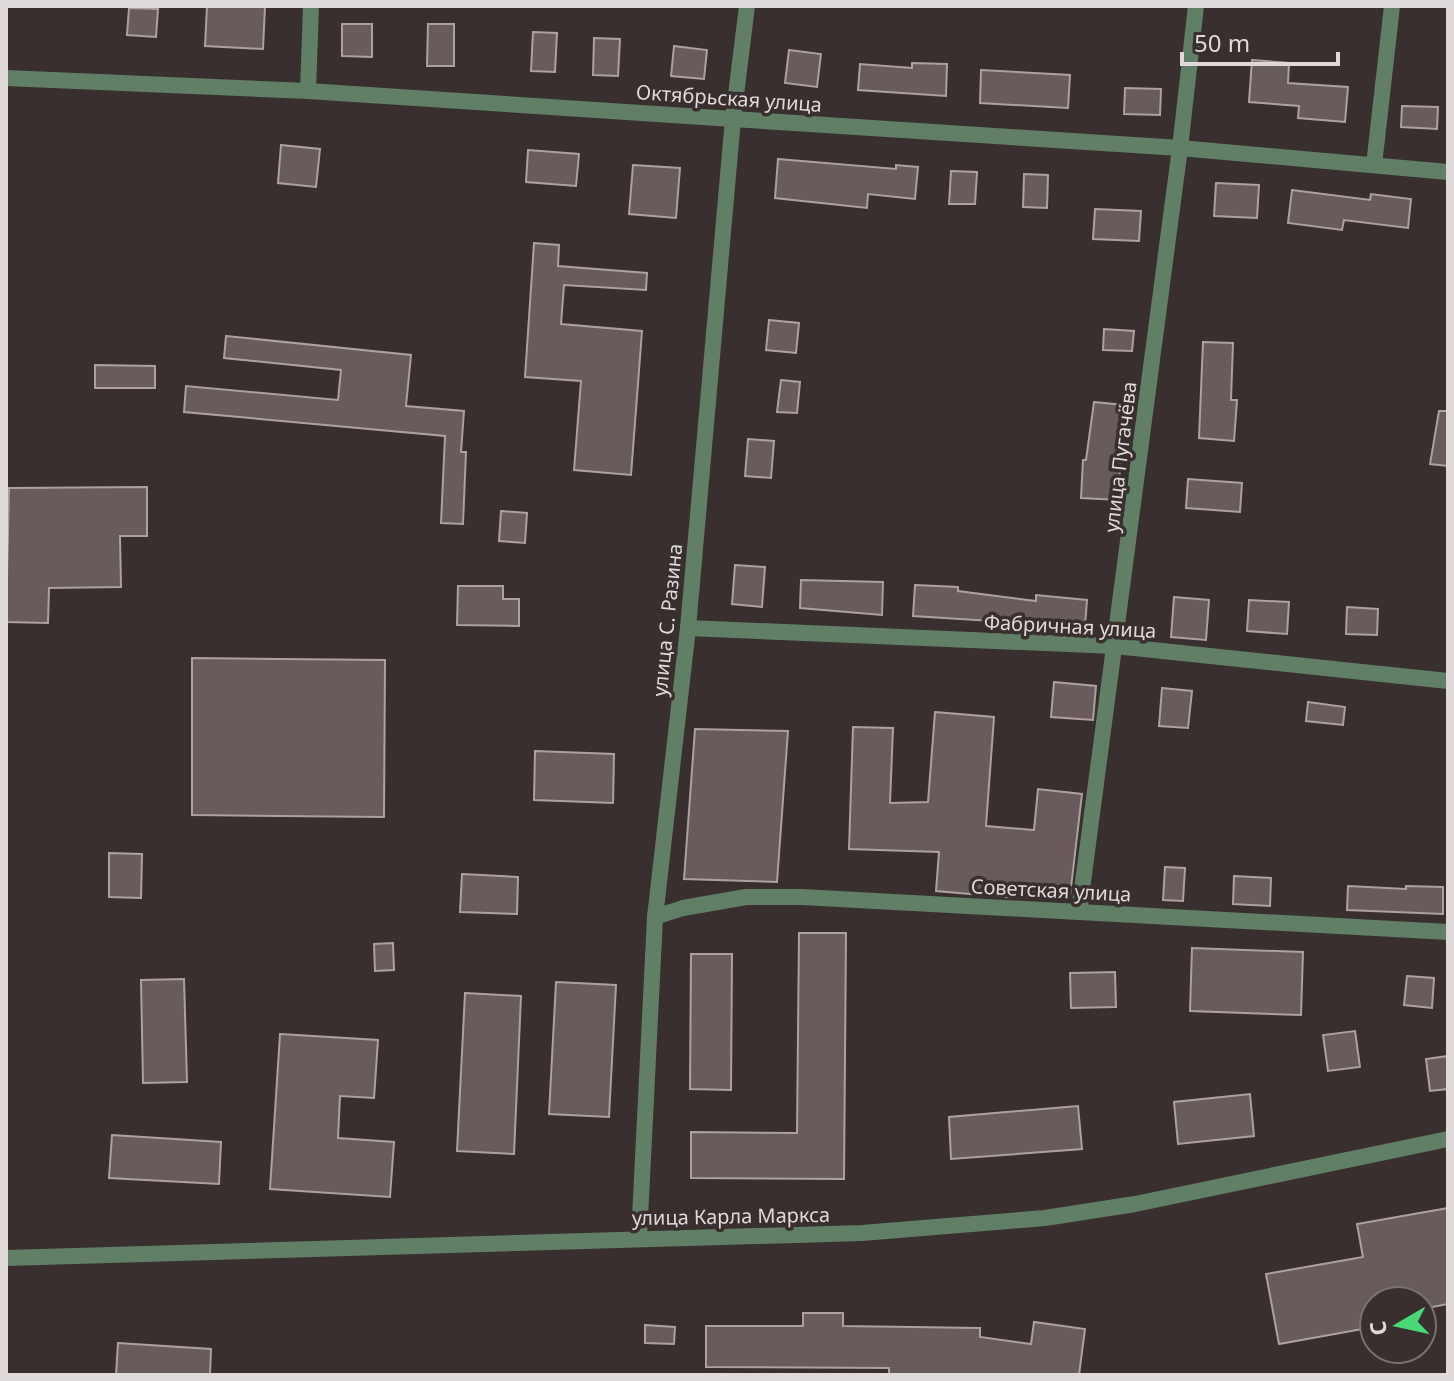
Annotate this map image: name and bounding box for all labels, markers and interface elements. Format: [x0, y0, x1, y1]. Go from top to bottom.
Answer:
scale bar [1182, 16, 1338, 66]
text: 50 m [1194, 26, 1250, 59]
street label: Октябрьская улица [635, 78, 823, 118]
street label: улица Пугачёва [1097, 380, 1143, 534]
street label: улица С. Разина [646, 542, 688, 698]
street label: Фабричная улица [983, 608, 1157, 644]
street label: Советская улица [970, 872, 1132, 908]
street label: улица Карла Маркса [632, 1201, 830, 1231]
north arrow [1358, 1285, 1438, 1365]
text: С [1361, 1319, 1393, 1338]

